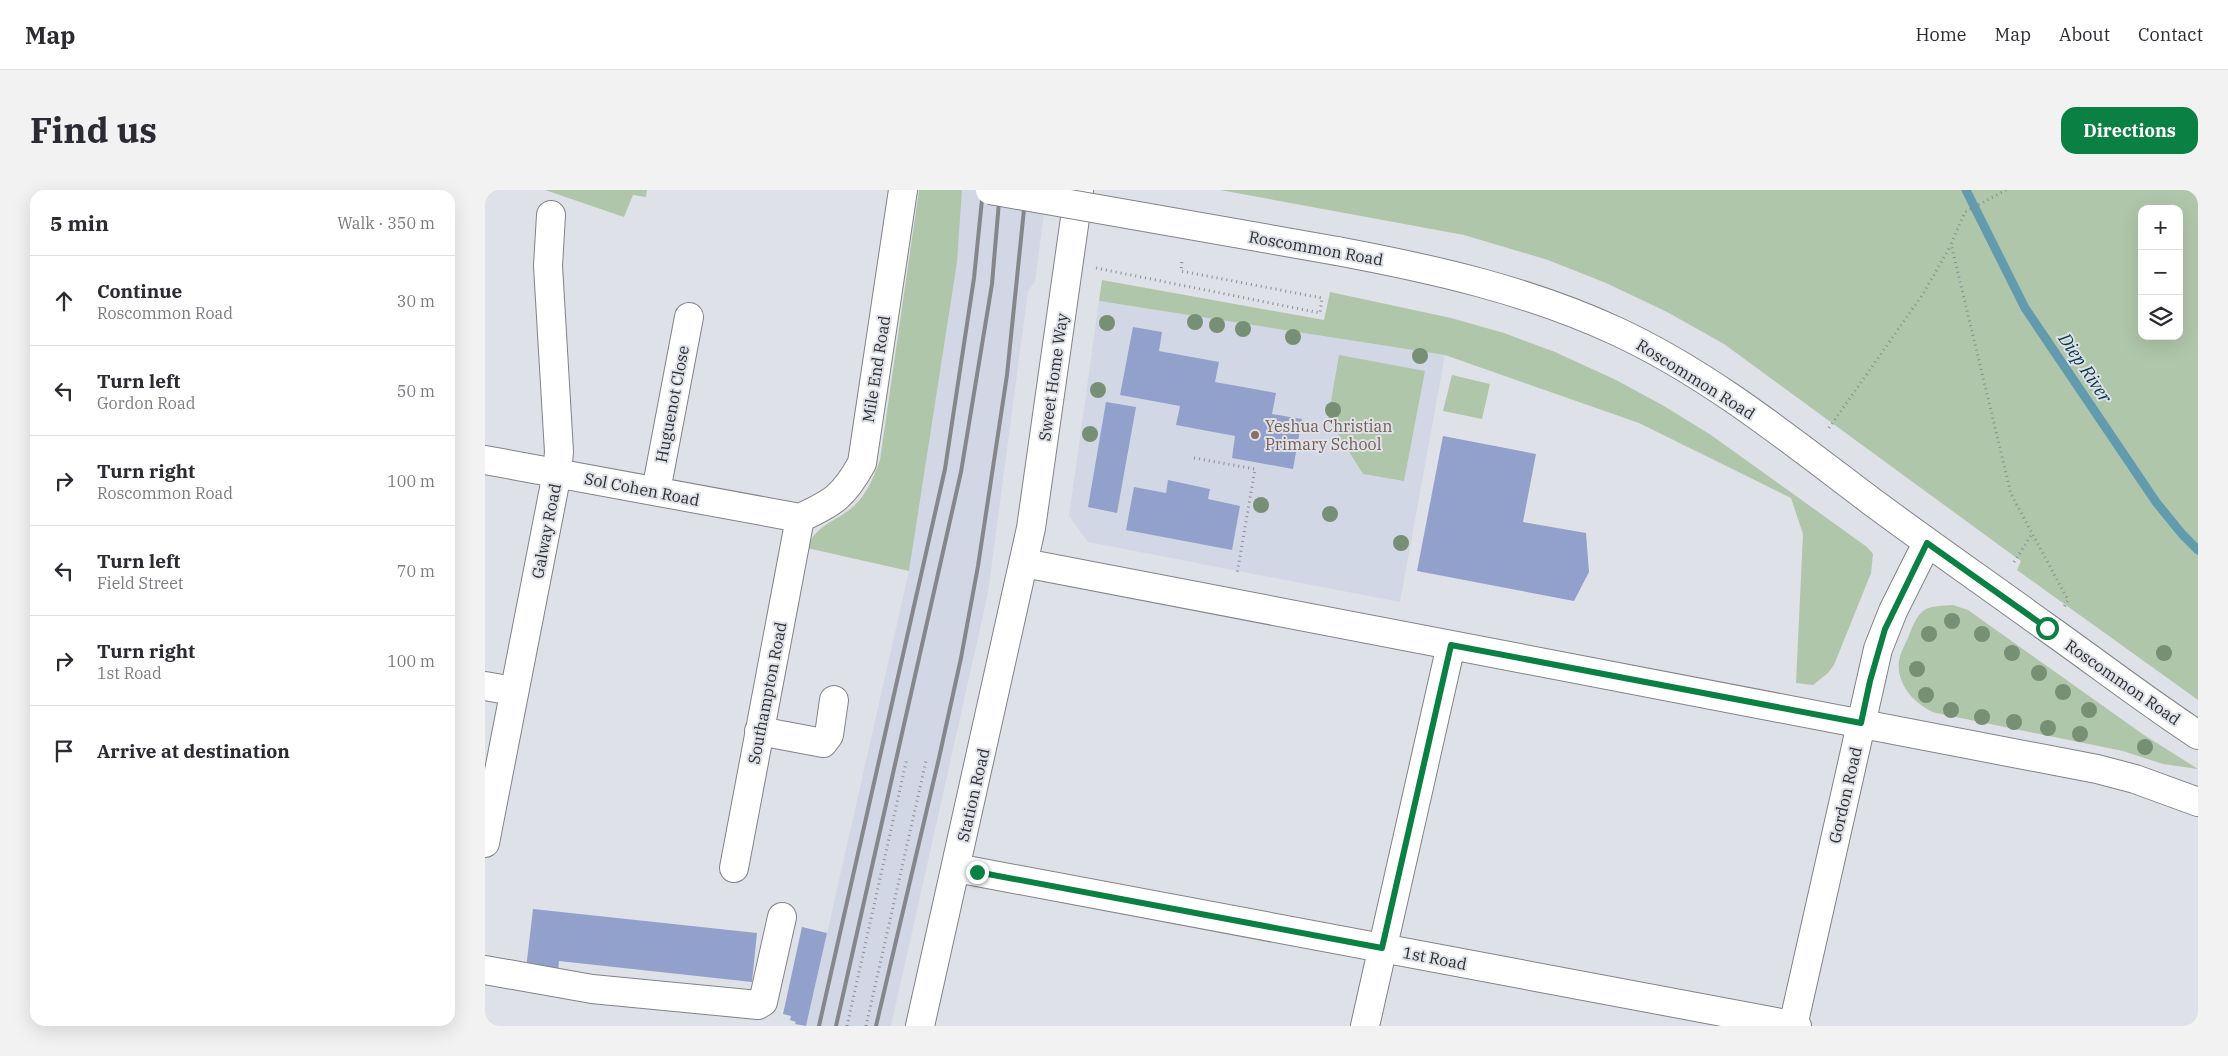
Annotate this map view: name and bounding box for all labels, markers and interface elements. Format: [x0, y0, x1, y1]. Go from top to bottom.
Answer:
text: Map [25, 19, 75, 51]
text: Home [1915, 23, 1967, 46]
text: Map [1995, 23, 2031, 46]
text: About [2059, 23, 2110, 46]
text: Contact [2138, 23, 2203, 46]
text: Find us [30, 107, 157, 153]
button: Directions [2061, 107, 2198, 154]
map controls [2138, 205, 2183, 340]
button: + [2138, 205, 2183, 250]
text: 5 min [50, 209, 109, 237]
text: Walk · 350 m [337, 213, 435, 233]
street label: Roscommon Road [1247, 226, 1385, 270]
button: − [2138, 250, 2183, 295]
text: Continue [97, 279, 182, 303]
icon: ahead [50, 287, 78, 315]
text: 30 m [397, 291, 435, 311]
button: layers [2138, 295, 2183, 340]
text: Roscommon Road [97, 303, 233, 323]
street label: Sweet Home Way [1034, 311, 1072, 442]
street label: Mile End Road [858, 314, 894, 424]
water label: Diep River [2053, 328, 2118, 408]
street label: Roscommon Road [1633, 334, 1759, 424]
street label: Huguenot Close [651, 344, 693, 464]
text: Turn left [97, 369, 180, 393]
icon: left [50, 377, 78, 405]
text: 50 m [397, 381, 435, 401]
text: Gordon Road [97, 393, 196, 413]
place label: Yeshua Christian Primary School [1265, 416, 1393, 454]
marker: Yeshua Christian Primary School [1249, 429, 1261, 441]
text: Turn right [97, 459, 195, 483]
icon: right [50, 467, 78, 495]
street label: Sol Cohen Road [583, 468, 702, 510]
text: 100 m [387, 471, 435, 491]
street label: Galway Road [527, 481, 565, 580]
text: Roscommon Road [97, 483, 233, 503]
text: Turn left [97, 549, 180, 573]
icon: left [50, 557, 78, 585]
text: 70 m [397, 561, 435, 581]
text: Field Street [97, 573, 183, 593]
route start [2036, 617, 2059, 640]
street label: Southampton Road [743, 620, 791, 766]
street label: Roscommon Road [2062, 635, 2185, 729]
text: Turn right [97, 639, 195, 663]
icon: right [50, 647, 78, 675]
text: 100 m [387, 651, 435, 671]
text: 1st Road [97, 663, 162, 683]
icon: arrive [50, 737, 78, 765]
text: Arrive at destination [97, 739, 290, 763]
street label: Gordon Road [1824, 745, 1866, 845]
street label: Station Road [953, 746, 994, 844]
route end [966, 861, 989, 884]
street label: 1st Road [1401, 942, 1469, 974]

